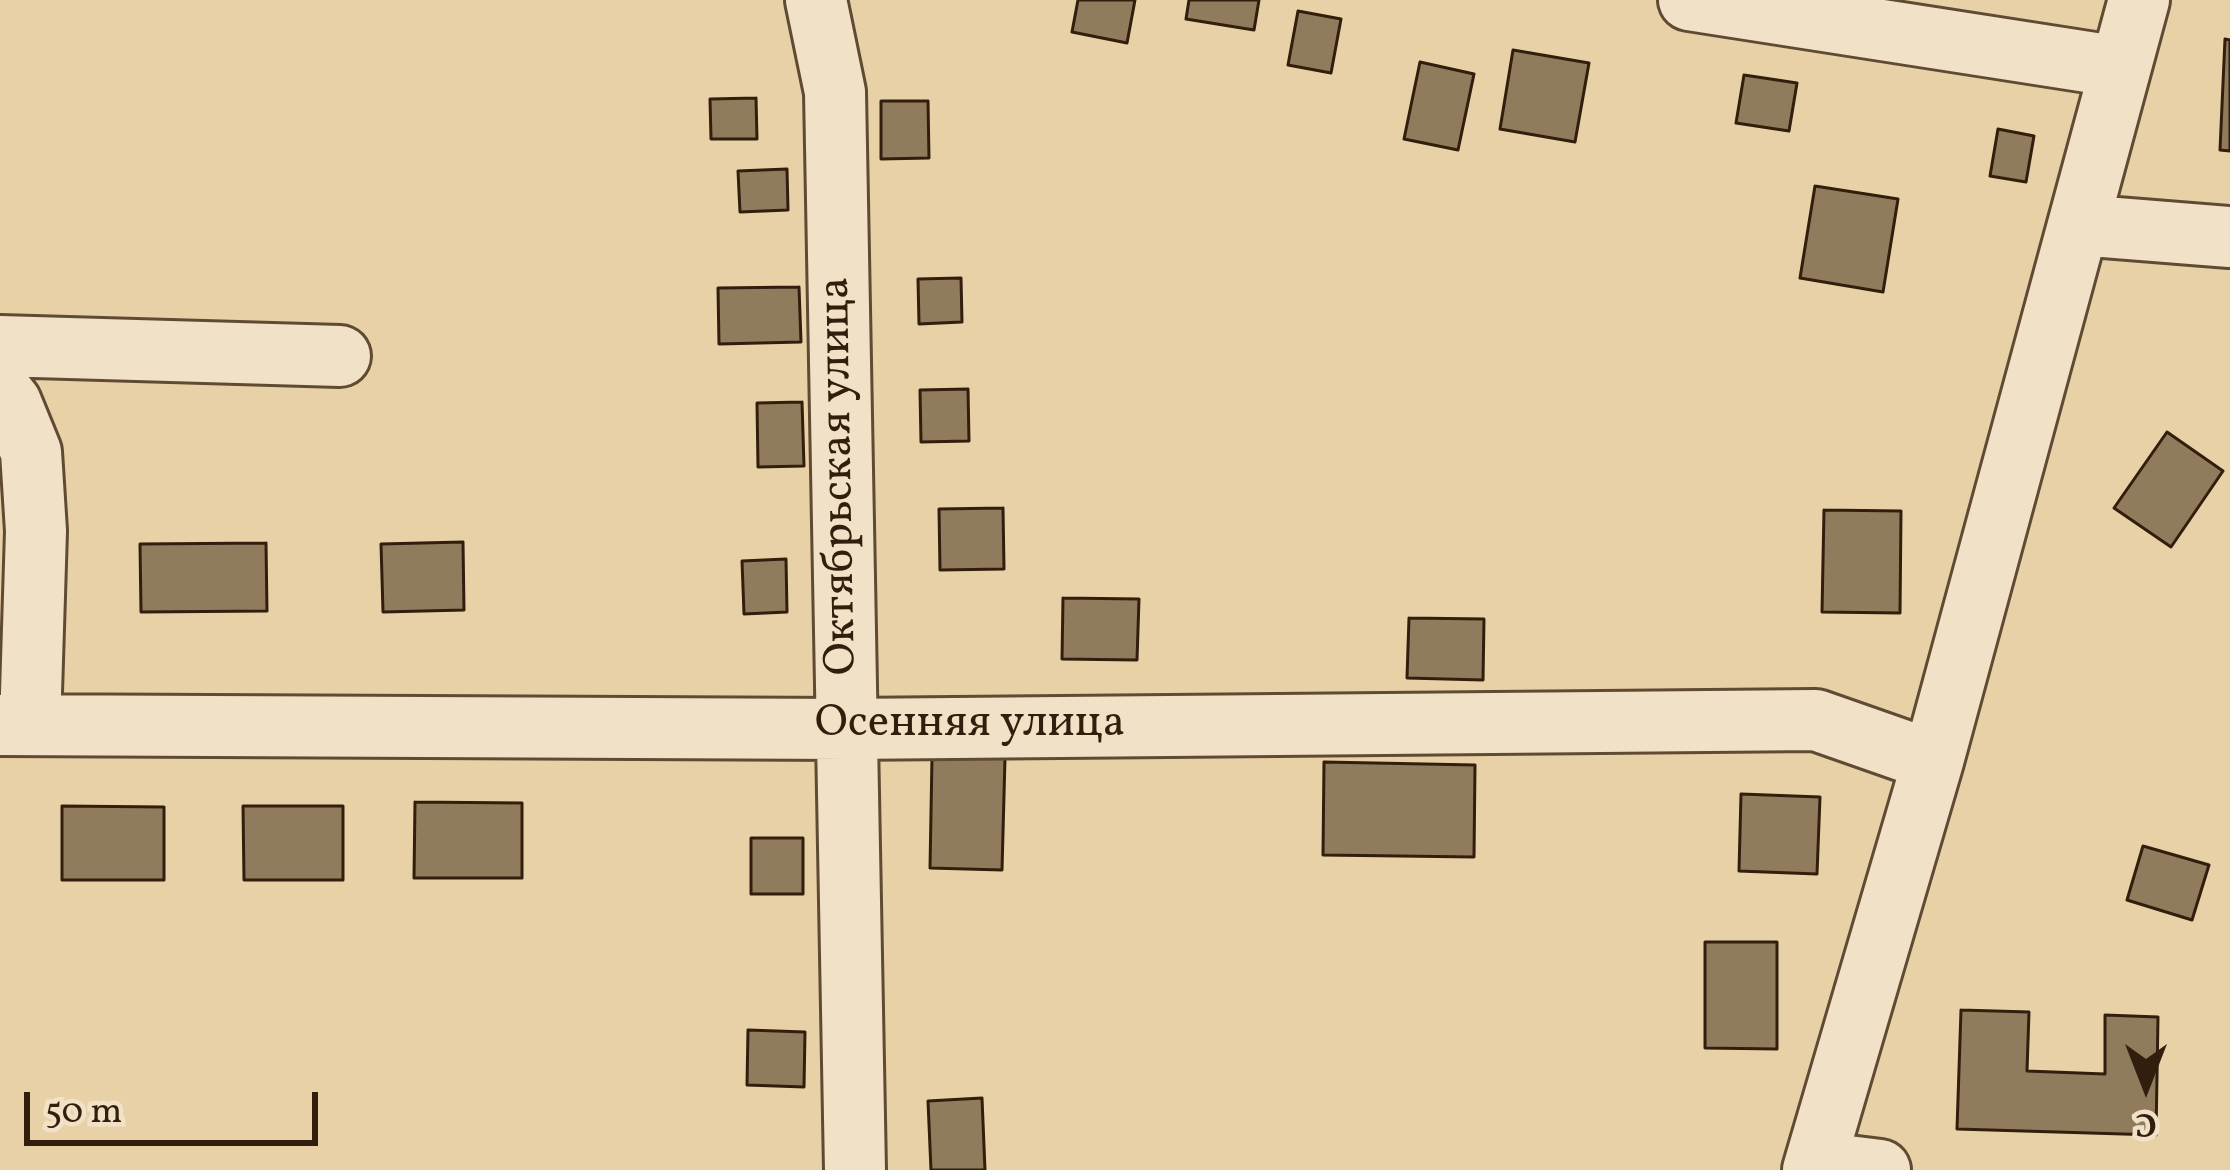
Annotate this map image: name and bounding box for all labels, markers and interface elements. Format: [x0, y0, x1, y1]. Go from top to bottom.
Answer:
street label: Октябрьская улица [812, 276, 872, 676]
street label: Осенняя улица [815, 700, 1125, 754]
north arrow [2086, 1026, 2206, 1146]
scale bar [30, 1068, 324, 1142]
text: 50 m [45, 1088, 122, 1138]
text: С [2135, 1099, 2157, 1145]

